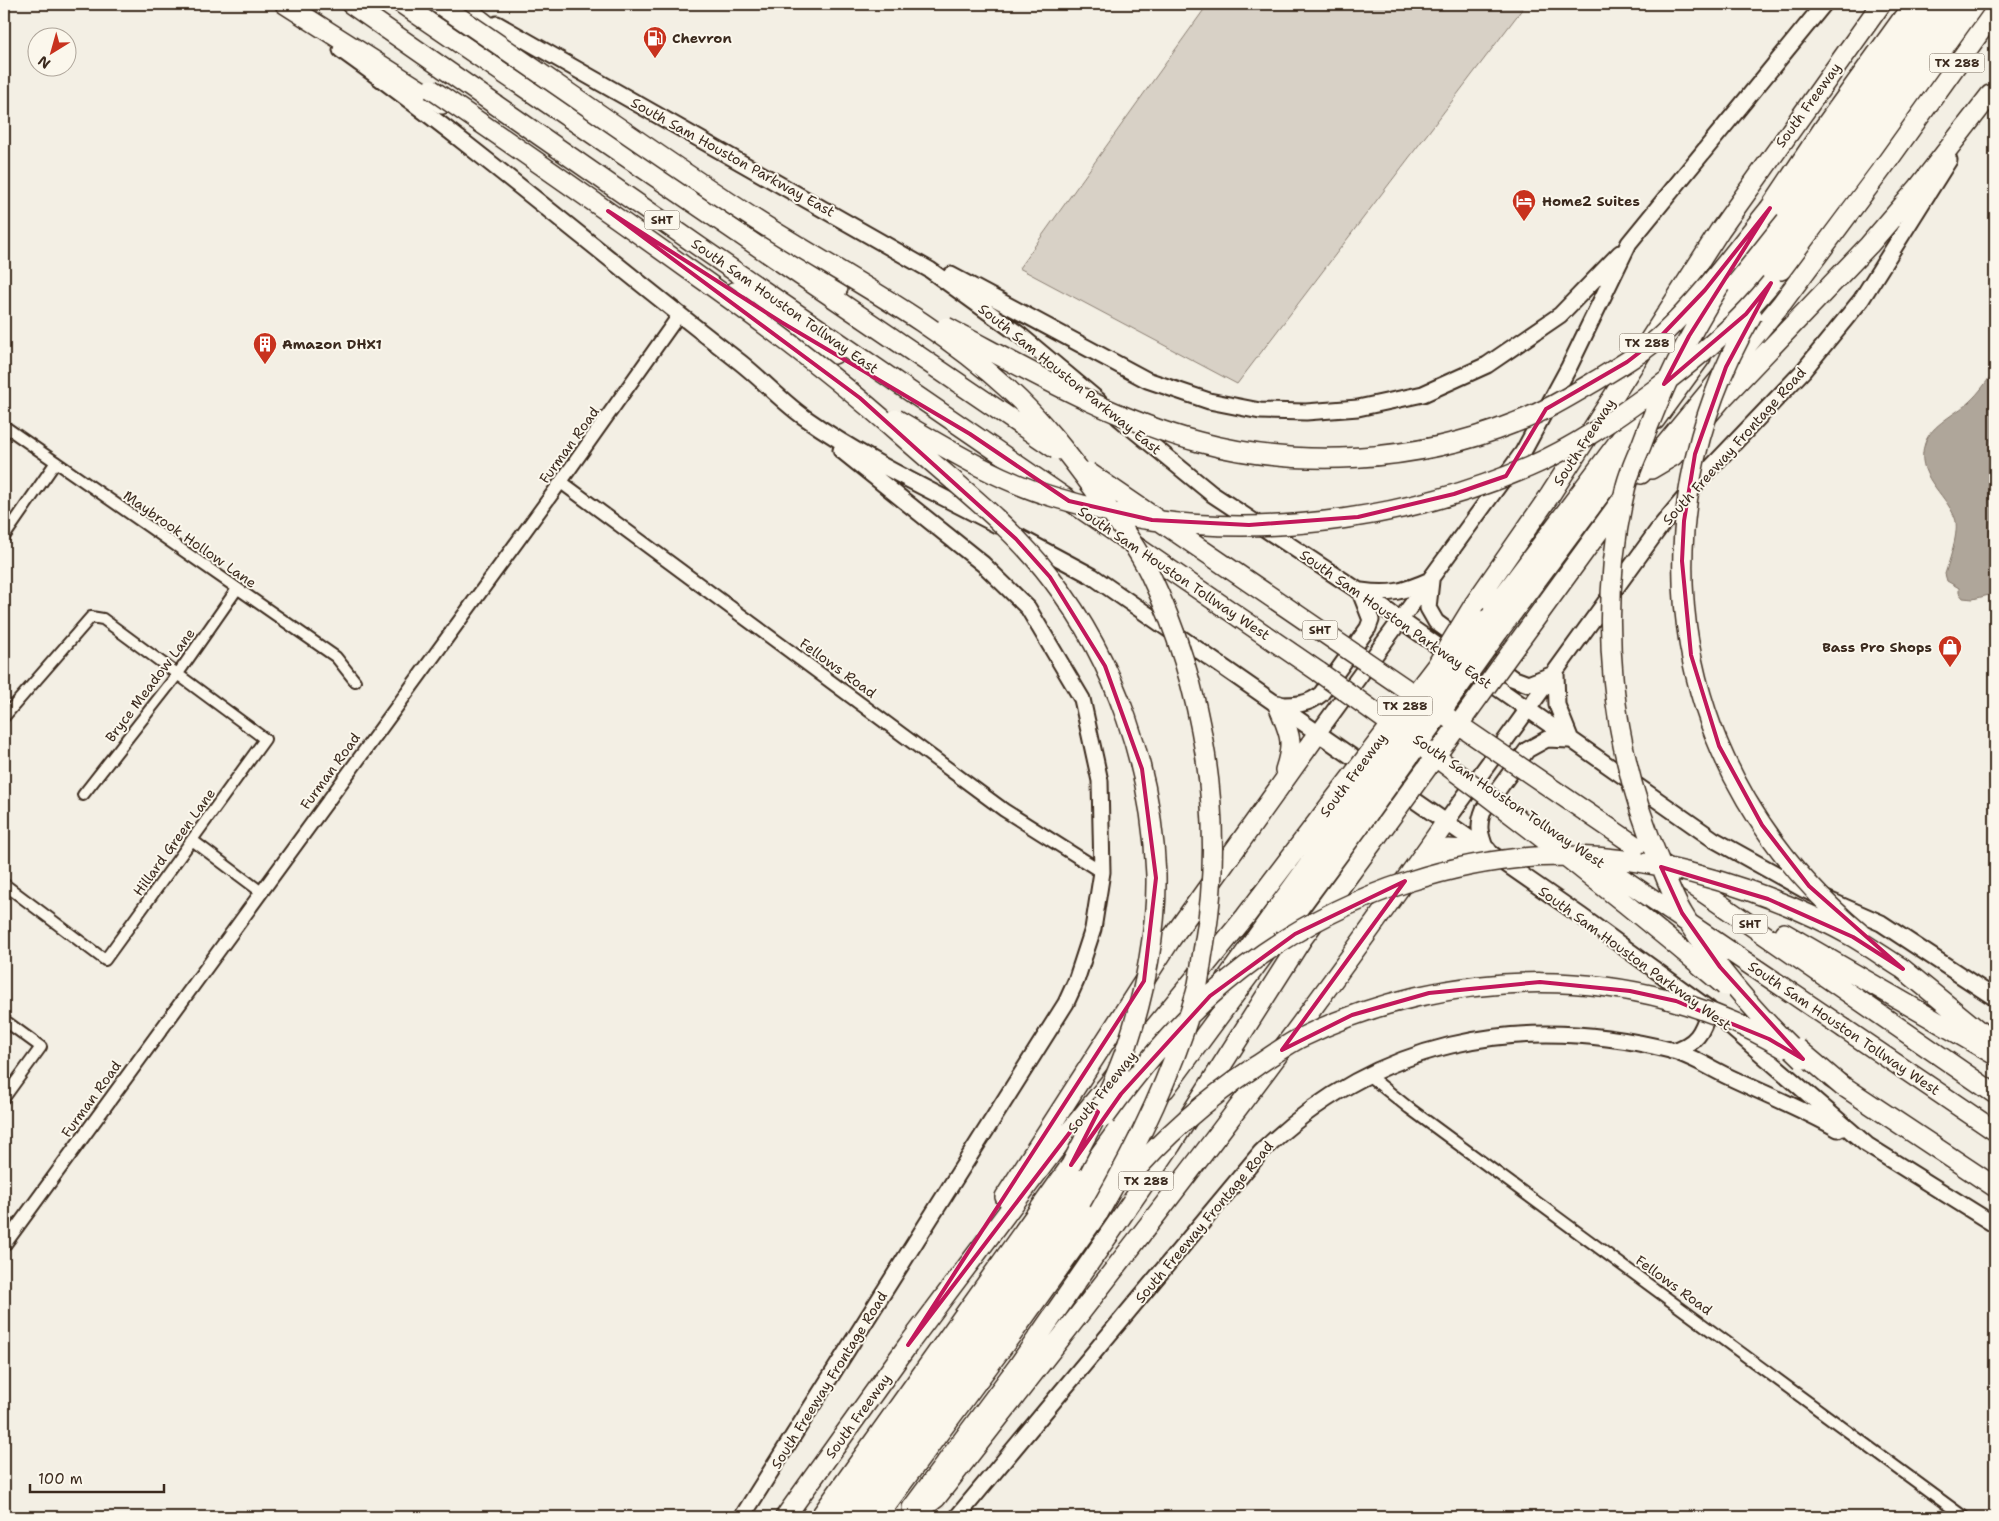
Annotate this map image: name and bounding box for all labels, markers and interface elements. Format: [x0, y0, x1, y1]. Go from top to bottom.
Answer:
fuel station icon: Chevron [642, 25, 668, 59]
north arrow [28, 28, 78, 78]
place label: Chevron [672, 29, 732, 47]
text: N [34, 52, 54, 73]
road number: TX 288 [1930, 54, 1984, 72]
street label: South Freeway [1771, 59, 1845, 151]
street label: South Sam Houston Parkway East [628, 93, 838, 221]
hotel icon: Home2 Suites [1511, 188, 1537, 222]
place label: Home2 Suites [1542, 192, 1640, 210]
road number: SHT [644, 210, 680, 230]
street label: South Sam Houston Tollway East [688, 234, 882, 378]
street label: South Sam Houston Parkway East [975, 300, 1165, 458]
building icon: Amazon DHX1 [252, 331, 278, 365]
road number: TX 288 [1620, 333, 1674, 352]
place label: Amazon DHX1 [282, 335, 382, 353]
street label: South Freeway Frontage Road [1658, 363, 1810, 529]
street label: South Freeway [1549, 395, 1619, 489]
street label: Furman Road [535, 403, 603, 487]
street label: Maybrook Hollow Lane [120, 486, 260, 592]
street label: South Sam Houston Tollway West [1075, 502, 1273, 644]
street label: South Sam Houston Parkway East [1296, 546, 1496, 692]
road number: SHT [1302, 620, 1338, 640]
street label: Bryce Meadow Lane [101, 624, 199, 746]
street label: Fellows Road [796, 634, 880, 702]
shop icon: Bass Pro Shops [1937, 634, 1963, 668]
place label: Bass Pro Shops [1822, 638, 1932, 656]
road number: TX 288 [1378, 696, 1432, 716]
street label: Furman Road [296, 729, 364, 813]
street label: South Freeway [1316, 729, 1390, 821]
street label: South Sam Houston Tollway West [1410, 730, 1608, 872]
street label: Hillard Green Lane [129, 785, 219, 899]
street label: South Sam Houston Parkway West [1535, 882, 1735, 1034]
road number: SHT [1732, 914, 1768, 934]
street label: South Sam Houston Tollway West [1745, 957, 1943, 1099]
street label: South Freeway [1063, 1047, 1141, 1137]
street label: Furman Road [57, 1057, 125, 1141]
street label: South Freeway Frontage Road [1131, 1137, 1277, 1307]
road number: TX 288 [1118, 1172, 1174, 1190]
street label: Fellows Road [1632, 1251, 1716, 1319]
street label: South Freeway Frontage Road [767, 1288, 891, 1472]
street label: South Freeway [822, 1370, 894, 1462]
scale bar [30, 1461, 164, 1493]
text: 100 m [38, 1469, 83, 1489]

